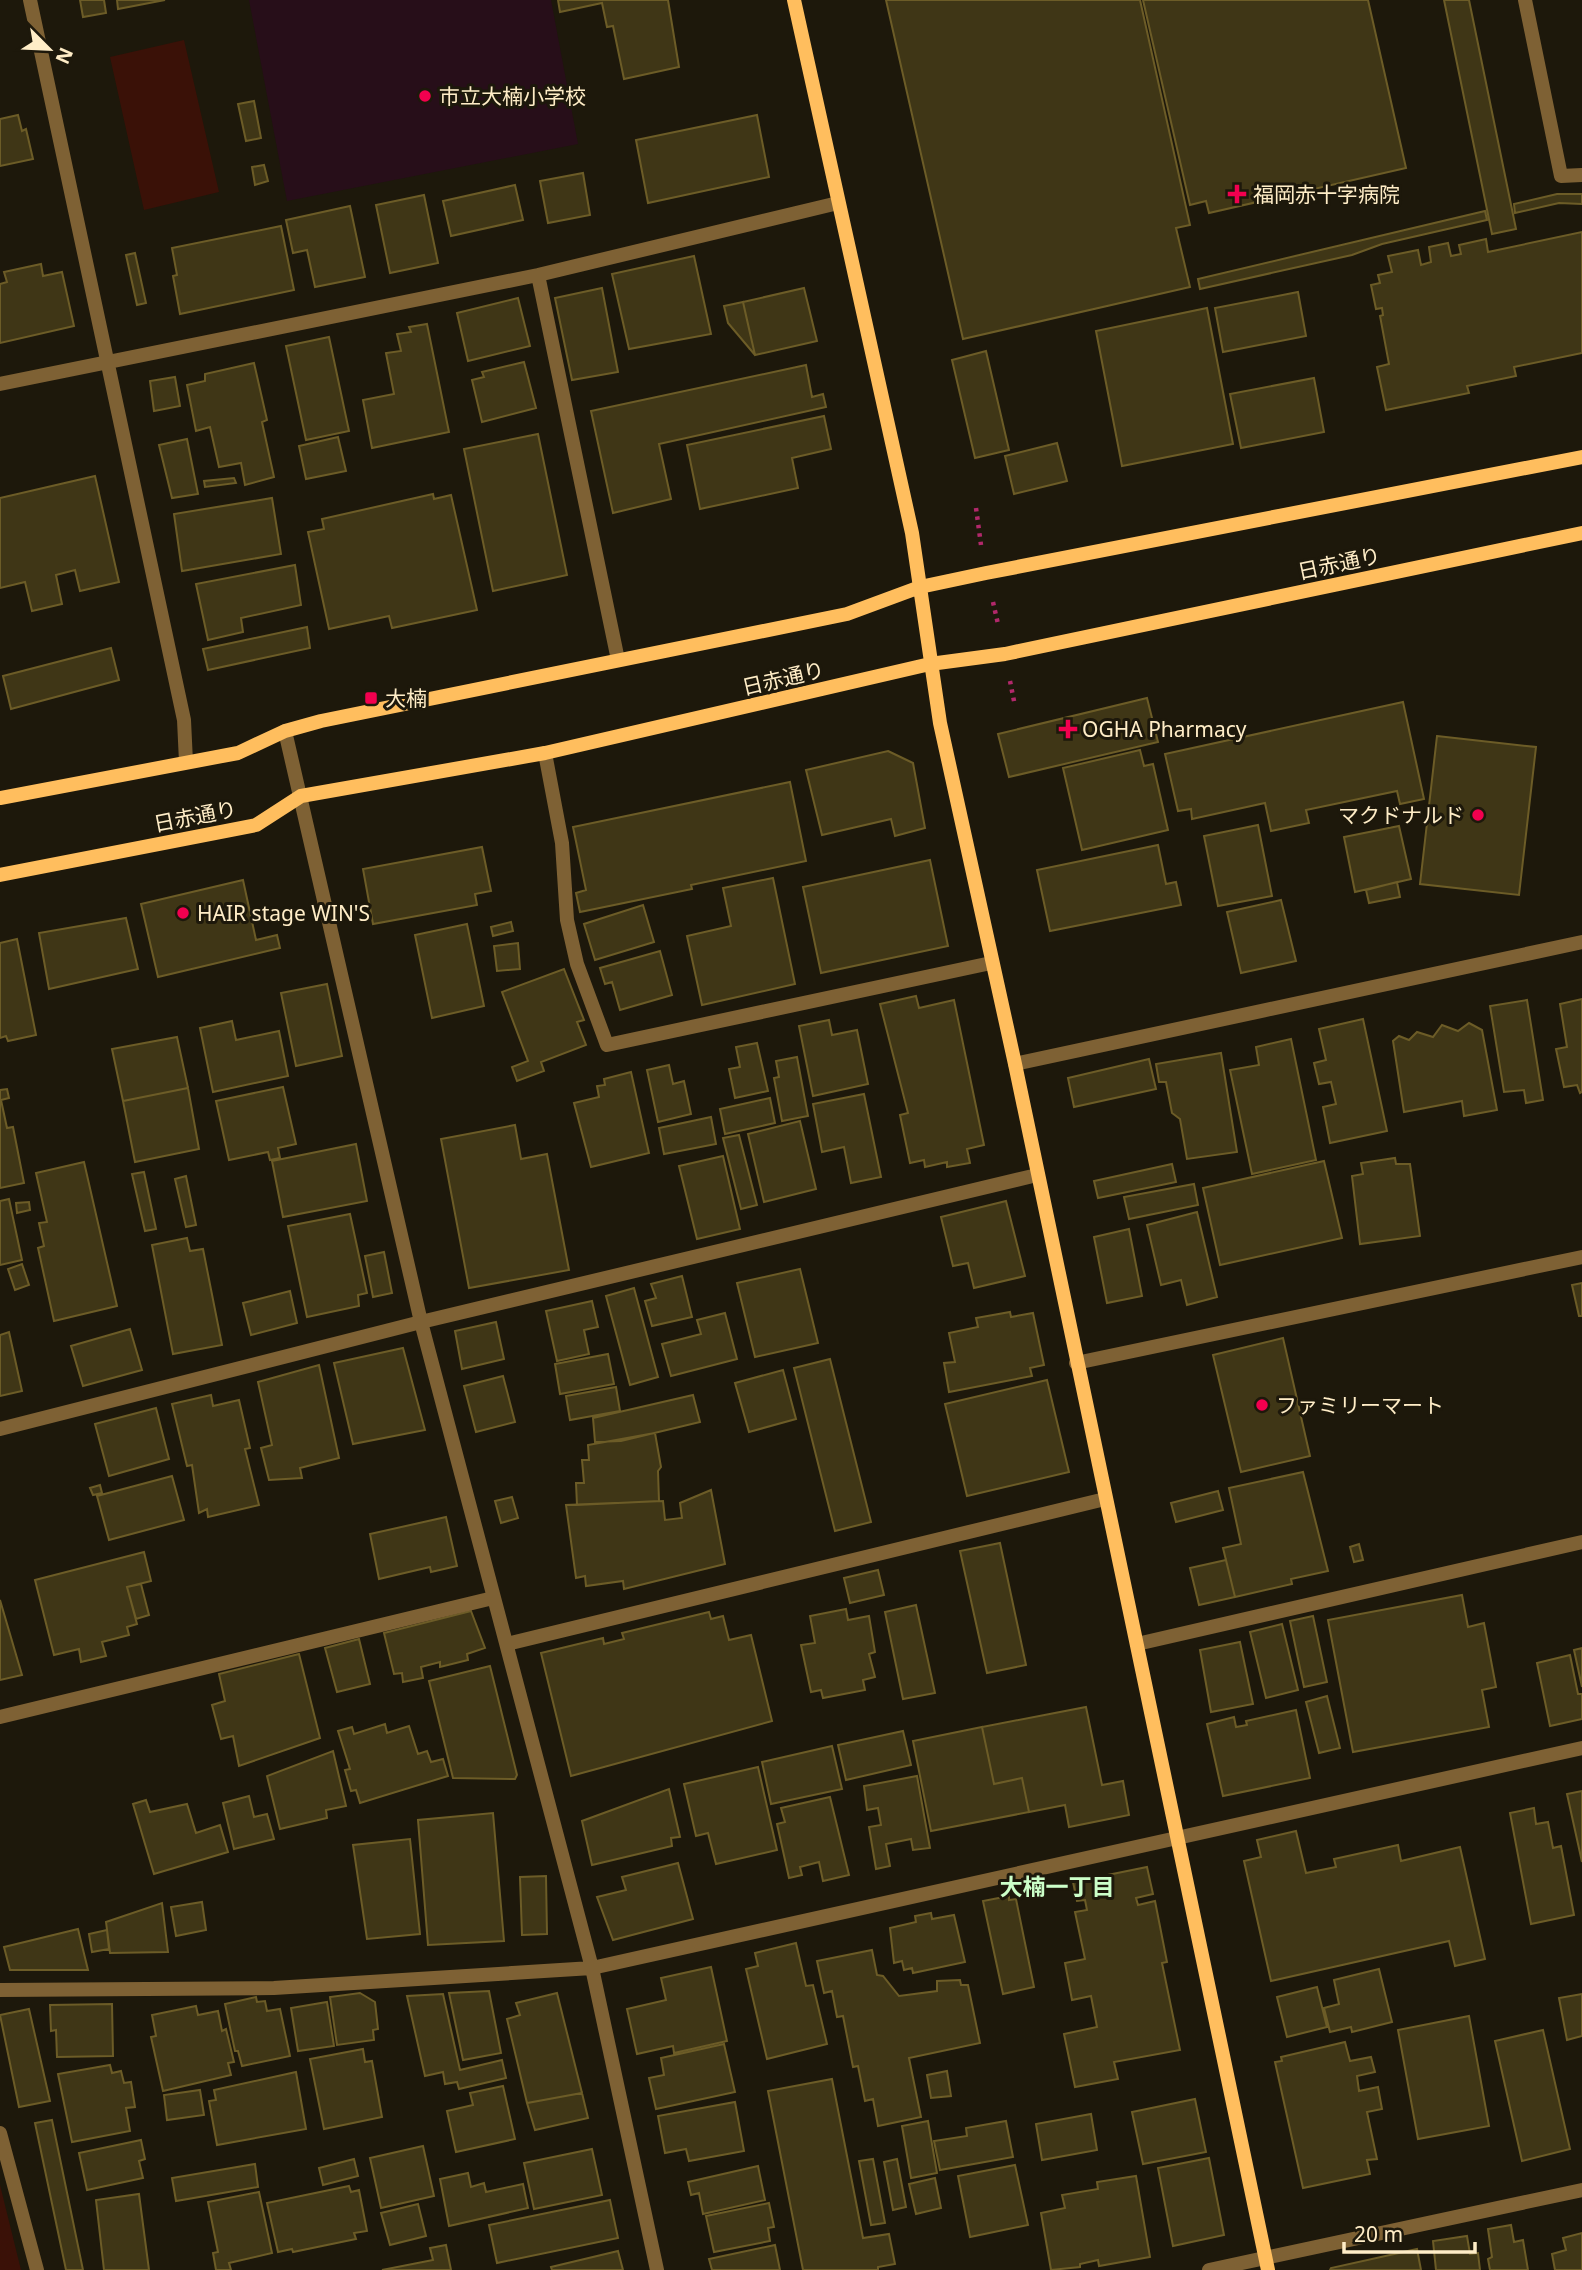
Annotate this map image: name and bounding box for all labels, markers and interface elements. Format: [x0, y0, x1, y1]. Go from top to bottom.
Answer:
north arrow [14, 14, 84, 84]
text: N [50, 44, 80, 68]
place label: 市立大楠小学校 [439, 82, 586, 110]
marker: 市立大楠小学校 [417, 88, 433, 104]
place label: 福岡赤十字病院 [1253, 180, 1400, 208]
marker: 福岡赤十字病院 [1227, 184, 1247, 204]
street label: 日赤通り [1295, 541, 1383, 585]
street label: 日赤通り [739, 655, 827, 701]
place label: 大楠 [385, 684, 427, 712]
marker: 大楠 [363, 690, 379, 706]
place label: OGHA Pharmacy [1082, 715, 1247, 743]
marker: OGHA Pharmacy [1060, 721, 1076, 737]
street label: 日赤通り [151, 794, 239, 838]
place label: マクドナルド [1338, 801, 1464, 829]
marker: マクドナルド [1470, 807, 1486, 823]
place label: HAIR stage WIN'S [197, 899, 370, 927]
marker: HAIR stage WIN'S [175, 905, 191, 921]
place label: ファミリーマート [1276, 1391, 1444, 1419]
marker: ファミリーマート [1254, 1397, 1270, 1413]
district label: 大楠一丁目 [1000, 1870, 1115, 1902]
scale bar [1344, 2210, 1475, 2254]
text: 20 m [1354, 2220, 1403, 2248]

